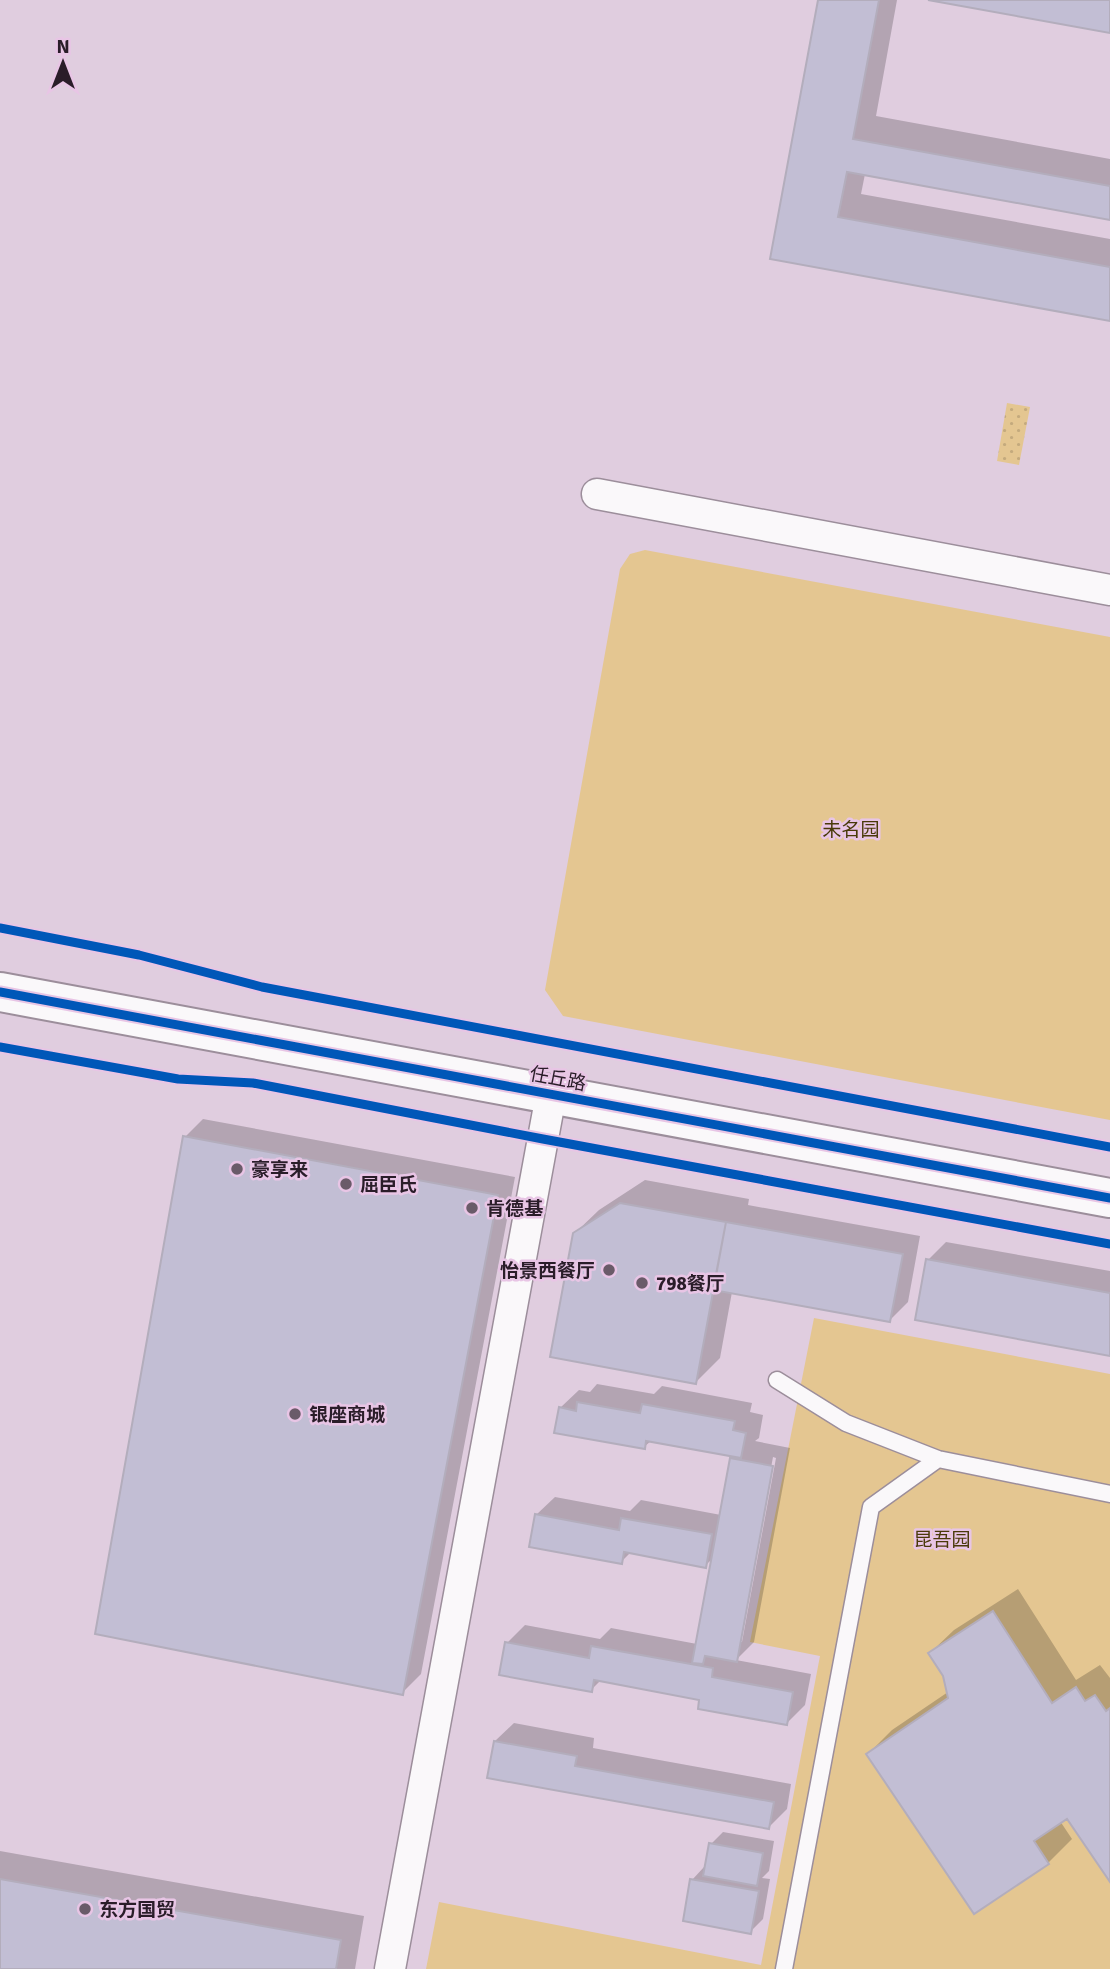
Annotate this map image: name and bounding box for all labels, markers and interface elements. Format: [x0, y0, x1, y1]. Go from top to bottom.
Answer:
north arrow [28, 28, 98, 98]
text: N [56, 35, 70, 59]
park label: 未名园 [822, 818, 880, 842]
street label: 任丘路 [528, 1062, 588, 1096]
place label: 豪享来 [251, 1158, 308, 1182]
marker: 豪享来 [229, 1161, 245, 1177]
place label: 屈臣氏 [360, 1173, 417, 1197]
marker: 屈臣氏 [338, 1176, 354, 1192]
place label: 肯德基 [486, 1197, 544, 1221]
marker: 肯德基 [464, 1200, 480, 1216]
place label: 怡景西餐厅 [500, 1259, 595, 1283]
marker: 怡景西餐厅 [601, 1262, 617, 1278]
place label: 798餐厅 [656, 1272, 725, 1296]
marker: 798餐厅 [634, 1275, 650, 1291]
place label: 银座商城 [309, 1403, 385, 1427]
marker: 银座商城 [287, 1406, 303, 1422]
park label: 昆吾园 [913, 1528, 971, 1552]
place label: 东方国贸 [99, 1898, 175, 1922]
marker: 东方国贸 [77, 1901, 93, 1917]

